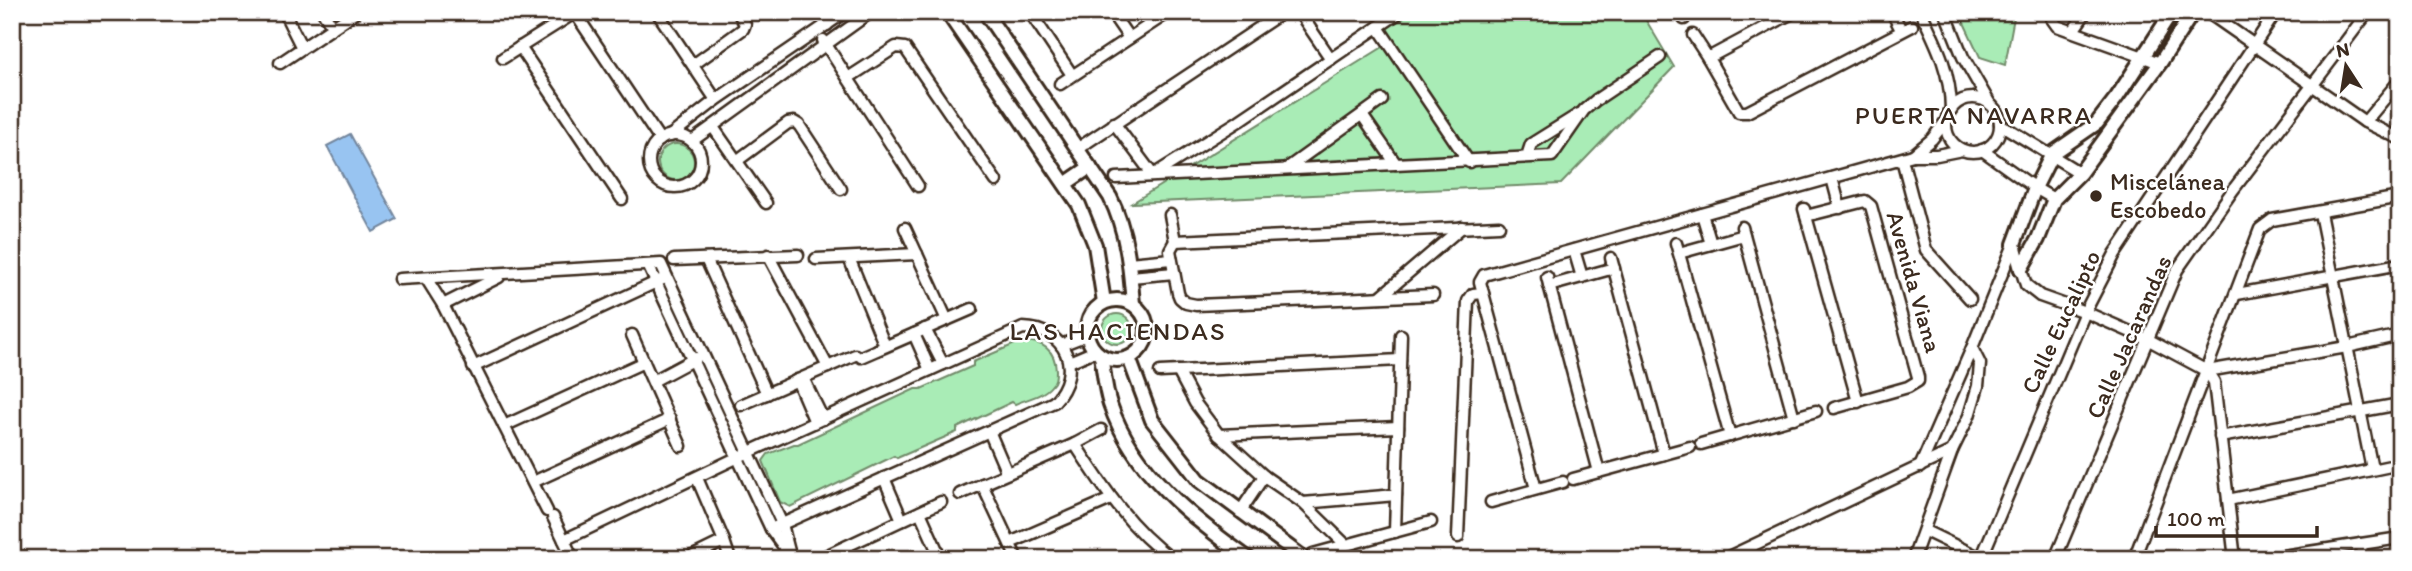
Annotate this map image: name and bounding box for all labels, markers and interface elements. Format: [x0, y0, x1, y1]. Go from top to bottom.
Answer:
north arrow [2310, 32, 2380, 102]
text: N [2334, 37, 2351, 62]
district label: PUERTA NAVARRA [1855, 99, 2093, 131]
place label: Miscelánea Escobedo [2110, 167, 2225, 224]
marker: Miscelánea Escobedo [2088, 188, 2104, 204]
street label: Avenida Viana [1880, 208, 1949, 356]
street label: Calle Eucalipto [2015, 246, 2106, 398]
street label: Calle Jacarandas [2080, 251, 2178, 423]
district label: LAS HACIENDAS [1009, 315, 1227, 347]
scale bar [2156, 494, 2318, 538]
text: 100 m [2167, 506, 2225, 531]

